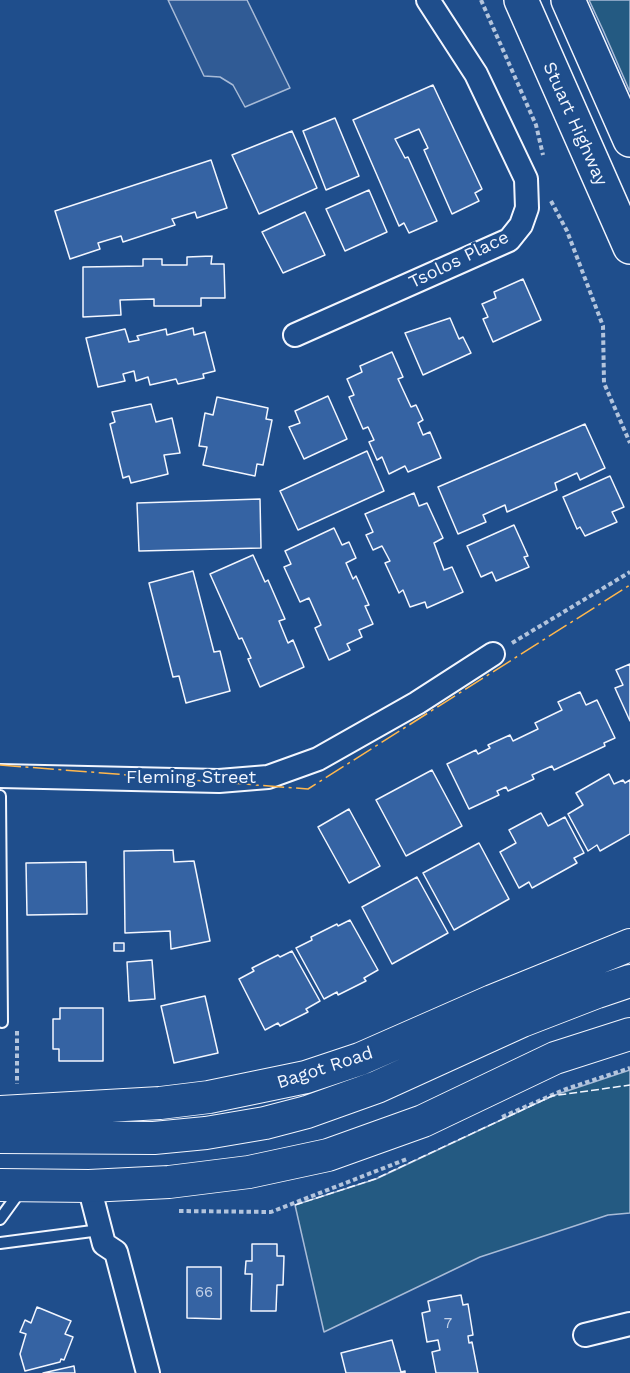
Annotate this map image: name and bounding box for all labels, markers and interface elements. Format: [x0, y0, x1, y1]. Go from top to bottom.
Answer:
street label: Stuart Highway [538, 59, 612, 189]
street label: Tsolos Place [405, 227, 513, 293]
street label: Fleming Street [126, 767, 256, 789]
street label: Bagot Road [274, 1042, 376, 1094]
house number: 66 [195, 1284, 213, 1302]
house number: 7 [444, 1315, 452, 1333]

